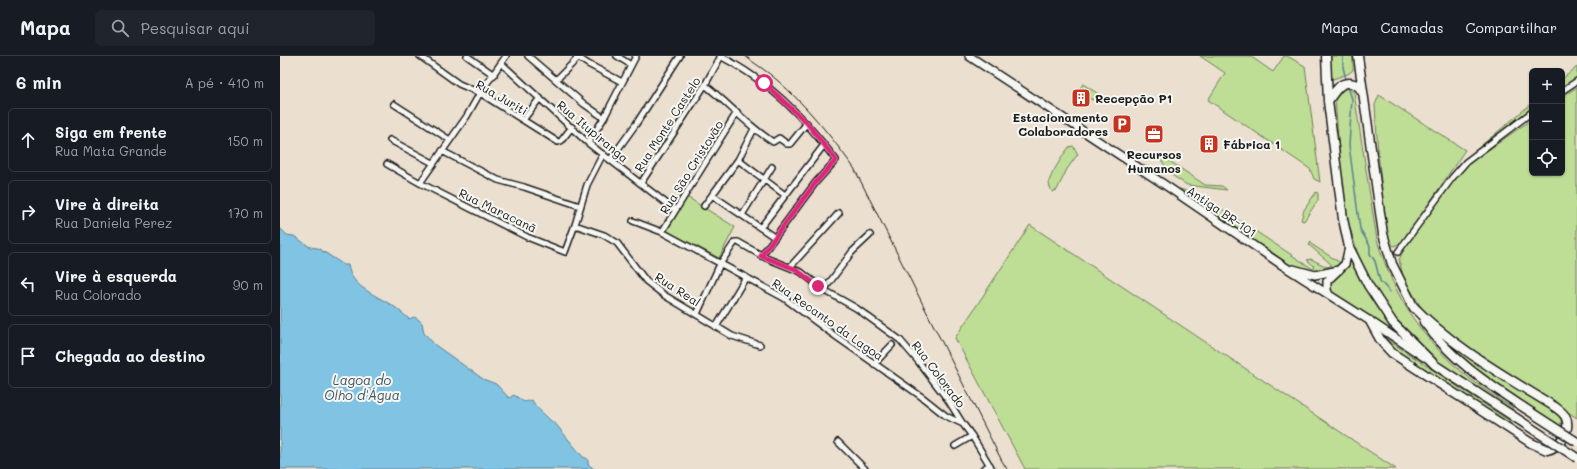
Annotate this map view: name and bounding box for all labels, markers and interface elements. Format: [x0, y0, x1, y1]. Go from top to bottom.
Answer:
search box [95, 10, 375, 46]
text: Mapa [20, 15, 71, 40]
icon: search [109, 17, 131, 39]
text: Pesquisar aqui [141, 18, 250, 38]
text: Mapa [1321, 18, 1359, 37]
text: Camadas [1381, 18, 1444, 37]
text: Compartilhar [1466, 18, 1557, 37]
map controls [1529, 68, 1565, 176]
button: + [1529, 68, 1565, 104]
text: 6 min [16, 71, 61, 93]
street label: Rua Monte Castelo [630, 73, 704, 175]
text: A pé · 410 m [185, 74, 264, 91]
route start [755, 74, 773, 92]
street label: Rua Juriti [473, 76, 531, 118]
building icon: Recepção P1 [1070, 87, 1092, 109]
place label: Recepção P1 [1095, 90, 1172, 106]
street label: Rua Itupiranga [554, 96, 632, 166]
button: − [1529, 104, 1565, 140]
place label: Estacionamento Colaboradores [1013, 109, 1108, 139]
parking icon: Estacionamento Colaboradores [1111, 113, 1133, 135]
street label: Rua São Cristovão [656, 117, 726, 217]
text: Siga em frente [55, 122, 167, 142]
office icon: Recursos Humanos [1143, 123, 1165, 145]
icon: ahead [17, 129, 39, 151]
text: 150 m [227, 132, 263, 149]
building icon: Fábrica 1 [1198, 133, 1220, 155]
place label: Fábrica 1 [1223, 136, 1280, 152]
button: locate [1529, 140, 1565, 176]
text: Rua Mata Grande [55, 142, 167, 159]
place label: Recursos Humanos [1126, 146, 1182, 176]
street label: Antiga BR-101 [1184, 182, 1260, 240]
street label: Rua Maracanã [456, 184, 540, 236]
text: Vire à direita [55, 194, 159, 214]
icon: right [17, 201, 39, 223]
text: 170 m [227, 204, 263, 221]
text: Rua Daniela Perez [55, 214, 172, 231]
text: Vire à esquerda [55, 266, 177, 286]
street label: Rua Real [652, 268, 704, 310]
icon: left [17, 273, 39, 295]
street label: Rua Recanto da Lagoa [769, 274, 887, 364]
text: 90 m [233, 276, 263, 293]
route end [809, 277, 827, 295]
text: Rua Colorado [55, 286, 141, 303]
street label: Rua Colorado [909, 337, 969, 411]
icon: arrive [17, 345, 39, 367]
text: Chegada ao destino [55, 346, 205, 366]
water label: Lagoa do Olho d'Água [324, 371, 400, 403]

